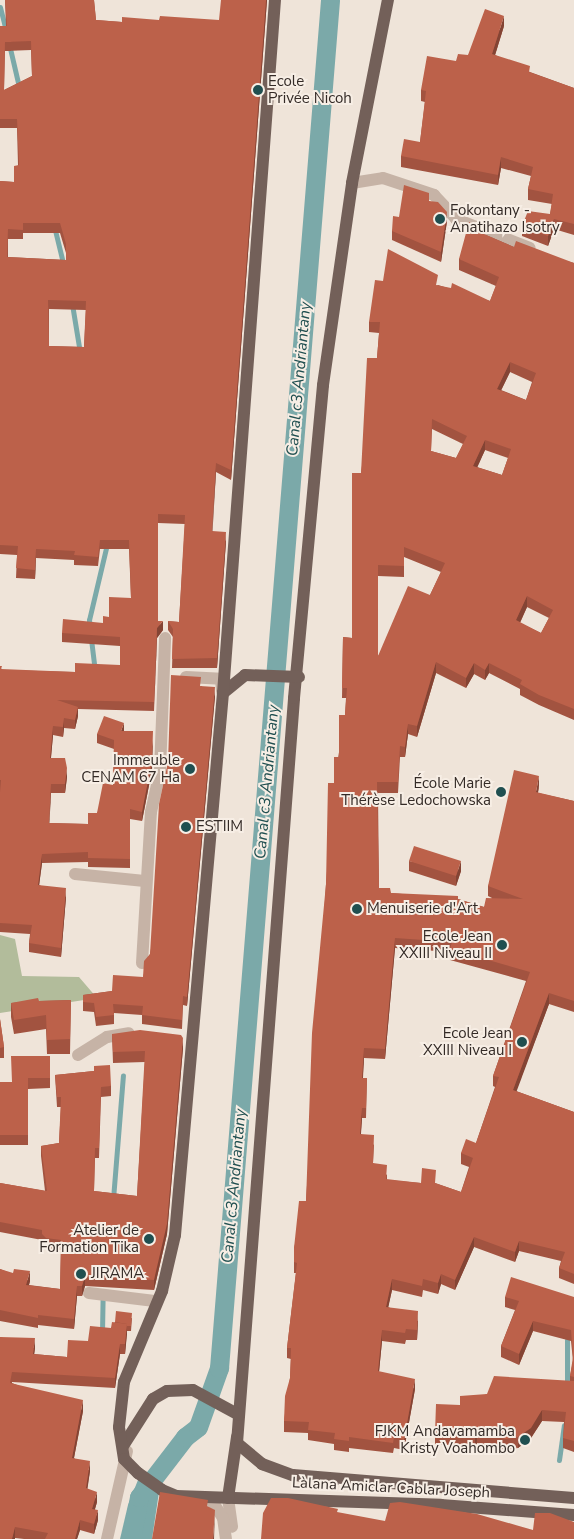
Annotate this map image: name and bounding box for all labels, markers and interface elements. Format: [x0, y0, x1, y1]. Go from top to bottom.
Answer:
place label: Ecole Privée Nicoh [268, 72, 352, 107]
marker: Ecole Privée Nicoh [252, 84, 264, 96]
place label: Fokontany - Anatihazo Isotry [450, 201, 560, 236]
marker: Fokontany - Anatihazo Isotry [434, 213, 446, 225]
water label: Canal c3 Andriantany [283, 301, 315, 457]
water label: Canal c3 Andriantany [251, 704, 283, 860]
place label: Immeuble CENAM 67 Ha [81, 751, 180, 786]
marker: Immeuble CENAM 67 Ha [184, 763, 196, 775]
place label: École Marie Thérèse Ledochowska [341, 774, 491, 809]
marker: École Marie Thérèse Ledochowska [495, 786, 507, 798]
place label: ESTIIM [196, 818, 243, 836]
marker: ESTIIM [180, 821, 192, 833]
place label: Menuiserie d'Art [367, 900, 478, 918]
marker: Menuiserie d'Art [351, 903, 363, 915]
place label: Ecole Jean XXIII Niveau II [399, 927, 492, 962]
marker: Ecole Jean XXIII Niveau II [496, 939, 508, 951]
place label: Ecole Jean XXIII Niveau I [423, 1024, 512, 1059]
marker: Ecole Jean XXIII Niveau I [516, 1036, 528, 1048]
water label: Canal c3 Andriantany [218, 1108, 250, 1264]
place label: Atelier de Formation Tika [39, 1221, 139, 1256]
marker: Atelier de Formation Tika [143, 1233, 155, 1245]
place label: JIRAMA [91, 1265, 144, 1283]
marker: JIRAMA [75, 1268, 87, 1280]
place label: FJKM Andavamamba Kristy Voahombo [375, 1422, 515, 1457]
marker: FJKM Andavamamba Kristy Voahombo [519, 1434, 531, 1446]
street label: Làlana Amiclar Cablar Joseph [291, 1474, 491, 1502]

